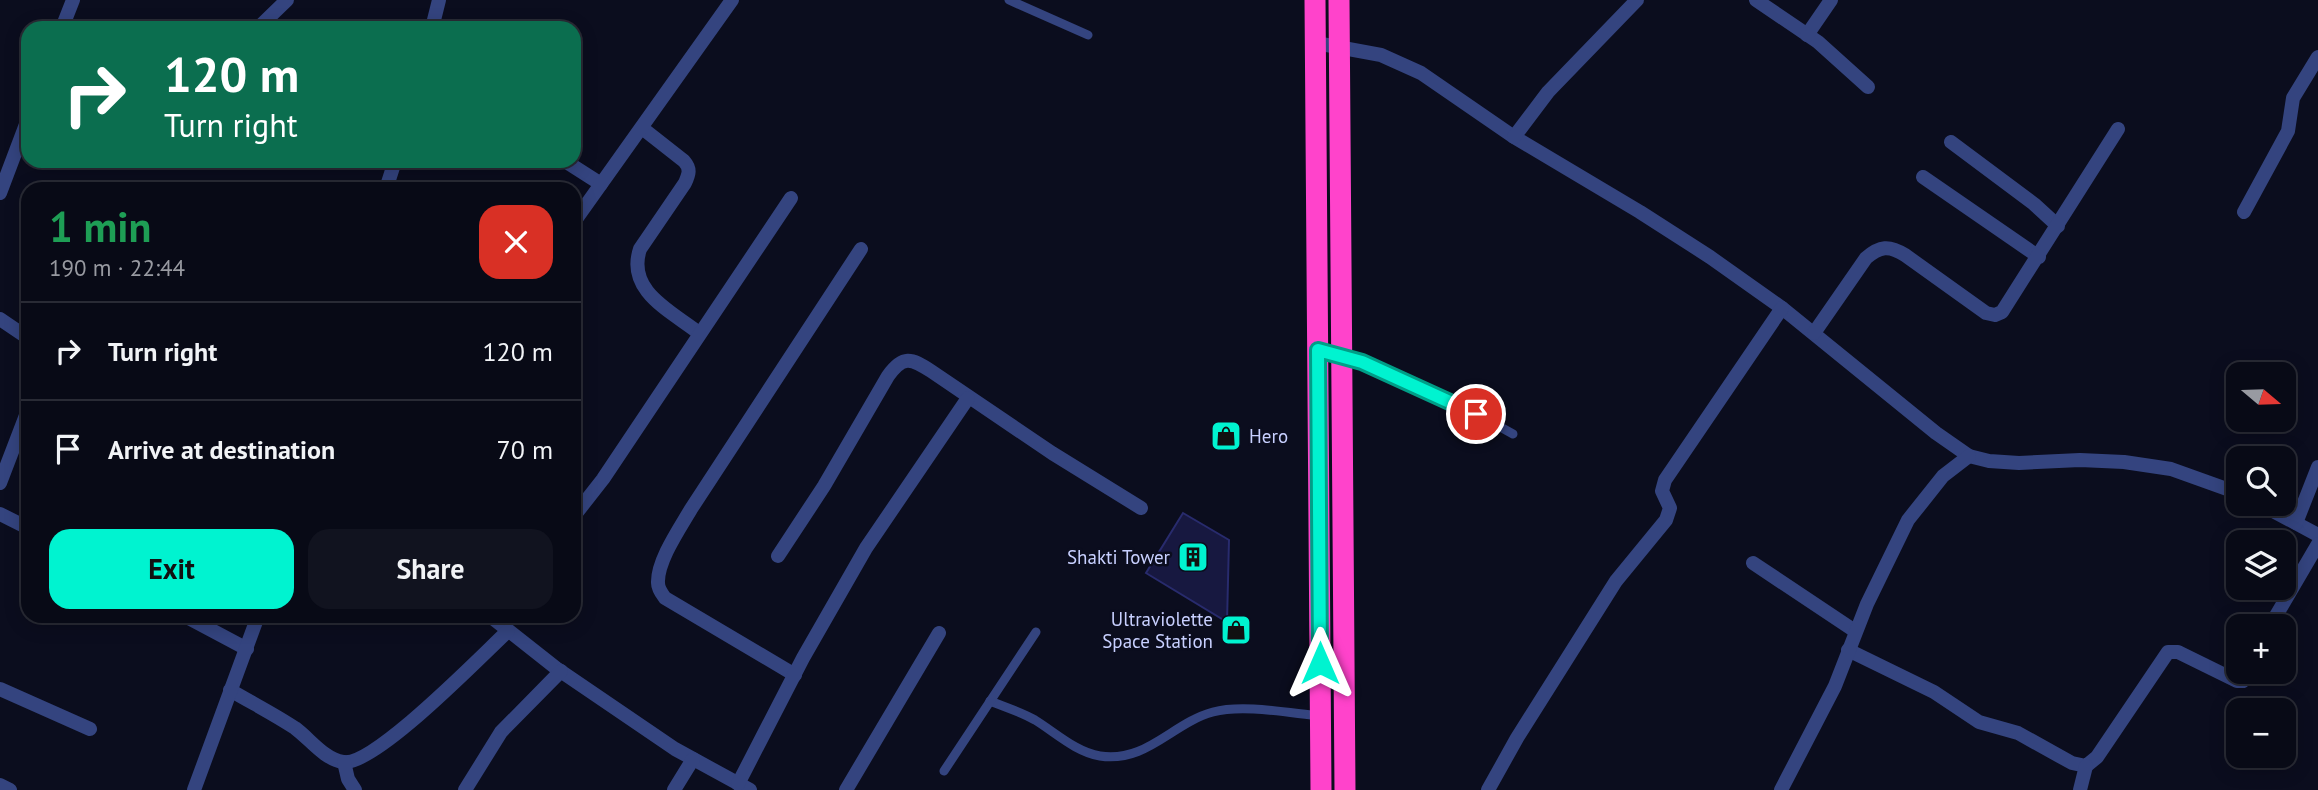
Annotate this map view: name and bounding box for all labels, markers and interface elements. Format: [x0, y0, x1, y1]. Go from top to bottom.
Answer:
text: 120 m [164, 42, 299, 106]
icon: right [49, 49, 140, 140]
text: Turn right [164, 104, 298, 146]
text: 1 min [49, 199, 151, 254]
button: close [479, 205, 553, 279]
text: 190 m · 22:44 [49, 253, 185, 282]
icon: right [49, 332, 87, 370]
text: Turn right [108, 335, 217, 368]
text: 120 m [482, 335, 553, 368]
north arrow [2226, 362, 2296, 432]
map controls [2226, 362, 2296, 768]
pin [1446, 384, 1506, 444]
icon: arrive [1457, 395, 1495, 433]
shop icon: Hero [1209, 419, 1243, 453]
place label: Hero [1249, 424, 1288, 448]
icon: arrive [49, 430, 87, 468]
text: Arrive at destination [108, 433, 335, 466]
text: 70 m [497, 433, 553, 466]
button: search [2226, 446, 2296, 516]
button: Exit [49, 529, 294, 609]
button: Share [308, 529, 553, 609]
button: layers [2226, 530, 2296, 600]
building icon: Shakti Tower [1176, 540, 1210, 574]
place label: Shakti Tower [1067, 545, 1171, 569]
place label: Ultraviolette Space Station [1102, 607, 1213, 653]
shop icon: Ultraviolette Space Station [1219, 613, 1253, 647]
button: + [2226, 614, 2296, 684]
position arrow [1283, 626, 1357, 700]
button: − [2226, 698, 2296, 768]

